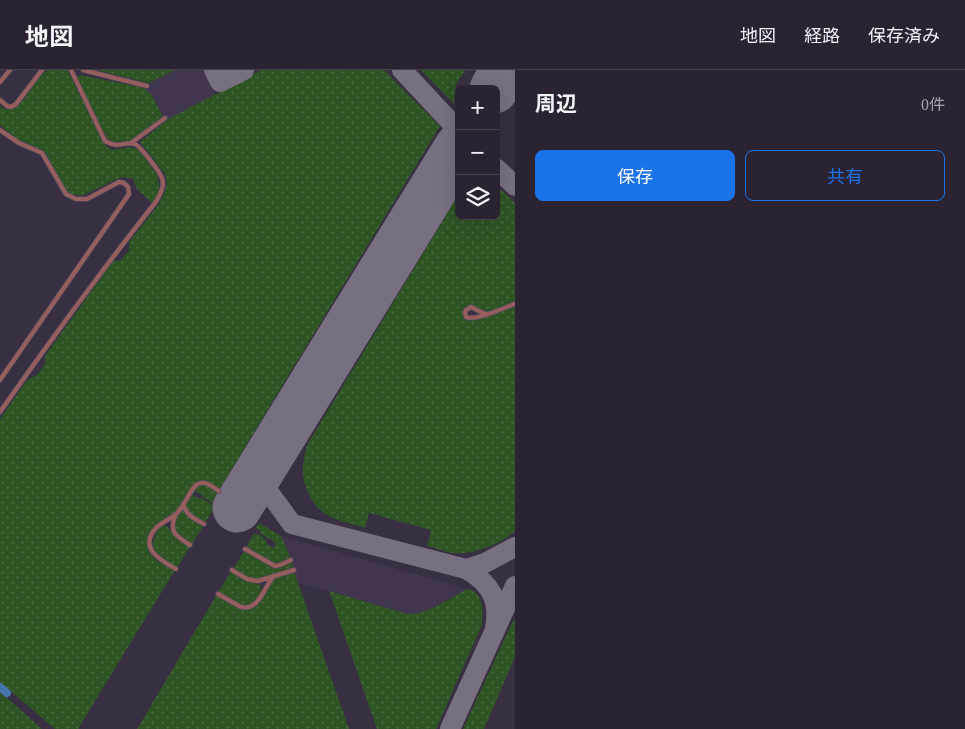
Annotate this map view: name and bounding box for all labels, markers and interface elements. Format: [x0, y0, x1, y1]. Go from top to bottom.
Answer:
text: 地図 [25, 20, 73, 53]
text: 地図 [740, 23, 776, 48]
text: 経路 [804, 23, 840, 48]
text: 保存済み [868, 23, 940, 48]
map controls [455, 85, 500, 220]
button: + [455, 85, 500, 130]
text: 周辺 [535, 89, 577, 118]
text: 0件 [921, 93, 945, 115]
button: − [455, 130, 500, 175]
button: 保存 [535, 150, 735, 201]
button: 共有 [745, 150, 945, 201]
button: layers [455, 175, 500, 220]

